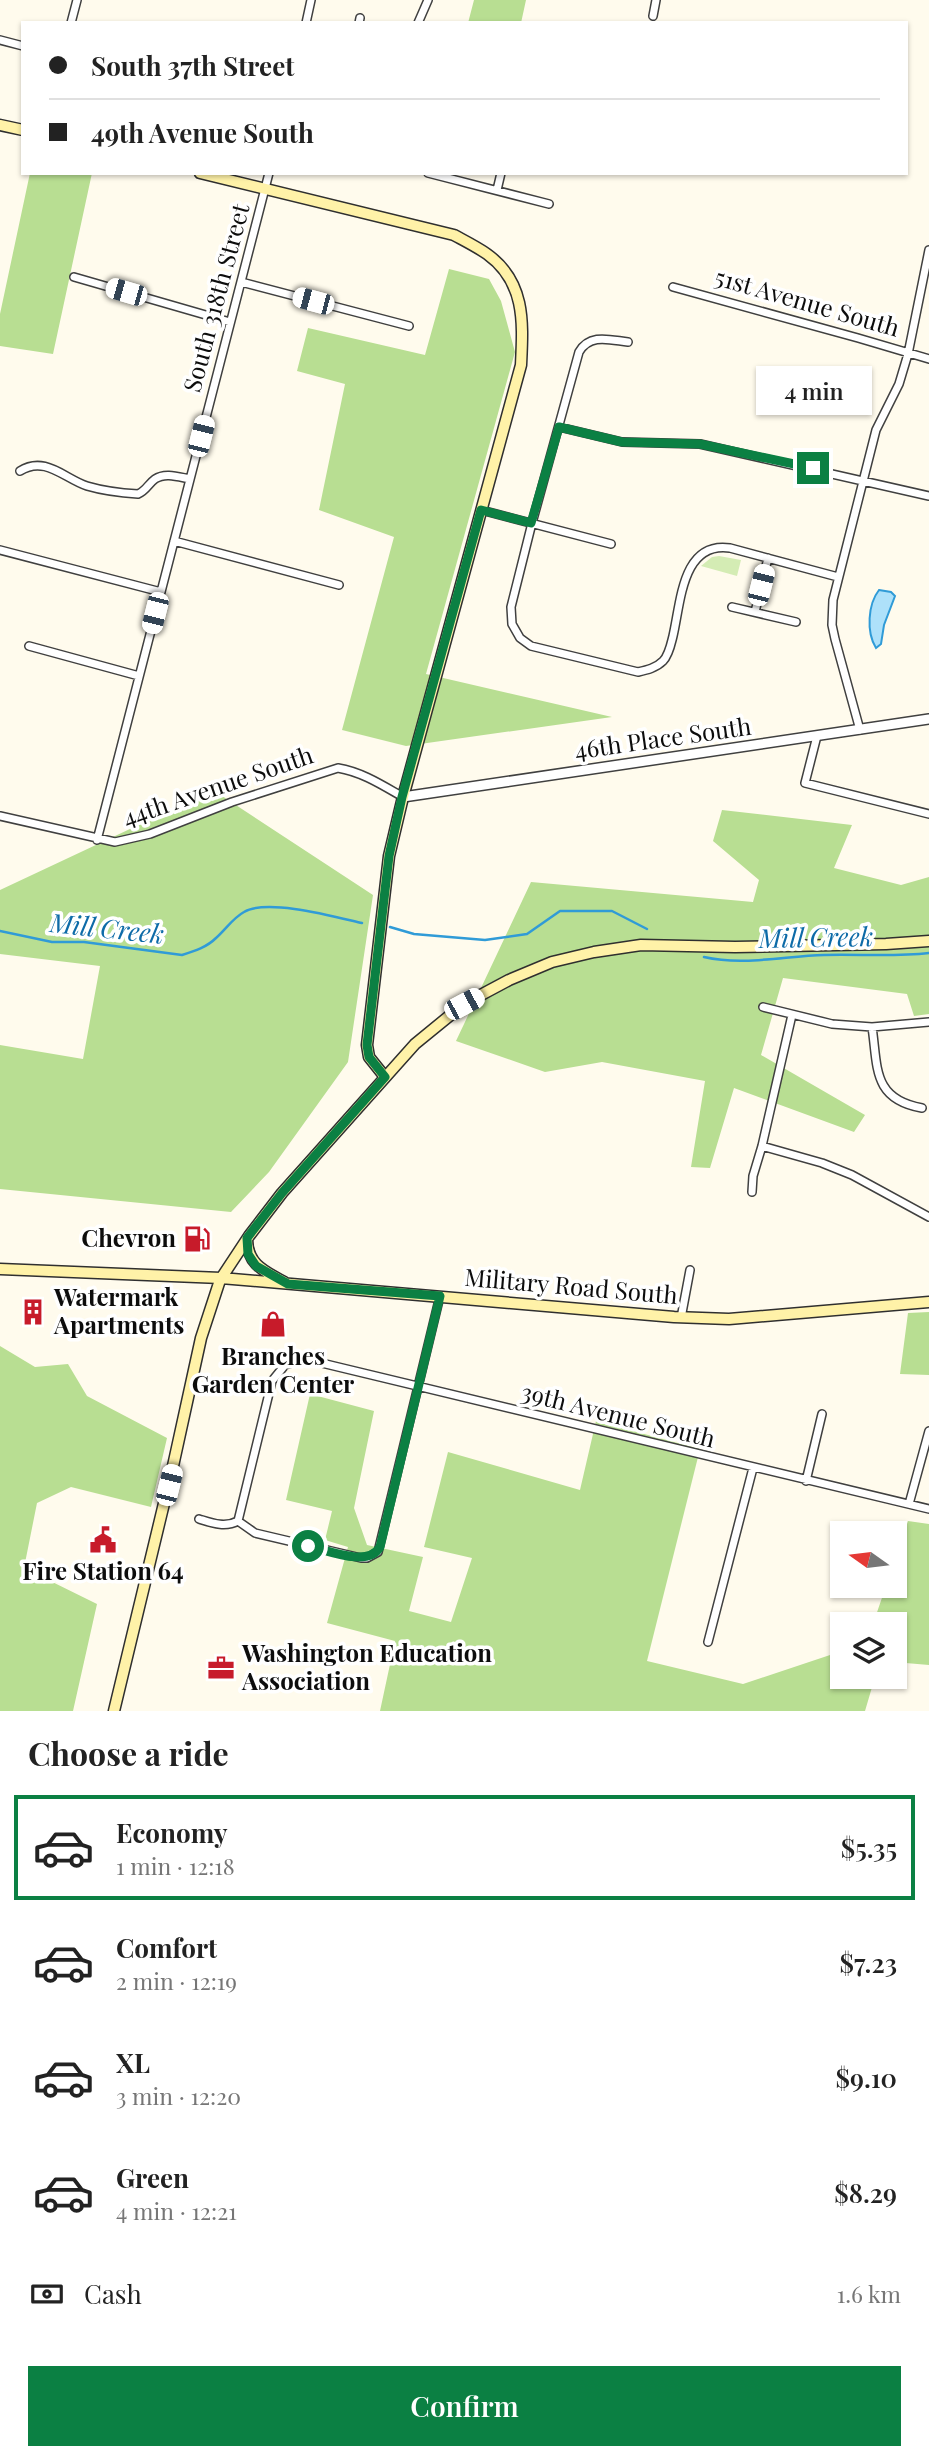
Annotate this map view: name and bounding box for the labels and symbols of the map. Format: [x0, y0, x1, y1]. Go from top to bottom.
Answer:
street label: South 318th Street [175, 199, 256, 395]
street label: 51st Avenue South [712, 259, 904, 343]
car [103, 276, 150, 308]
car [290, 285, 337, 317]
callout: 4 min [755, 366, 871, 416]
car [186, 413, 217, 459]
route end [797, 452, 829, 484]
car [746, 562, 777, 608]
car [140, 590, 171, 636]
street label: 46th Place South [572, 709, 753, 765]
street label: 44th Avenue South [118, 738, 317, 833]
water label: Mill Creek [47, 904, 166, 951]
water label: Mill Creek [758, 918, 873, 955]
car [441, 985, 488, 1023]
place label: Chevron [81, 1221, 176, 1253]
fuel station icon: Chevron [182, 1224, 212, 1254]
street label: Military Road South [463, 1260, 679, 1310]
place label: Watermark Apartments [53, 1280, 184, 1340]
building icon: Watermark Apartments [18, 1297, 48, 1327]
shop icon: Branches Garden Center [258, 1309, 288, 1339]
place label: Branches Garden Center [192, 1339, 355, 1399]
street label: 39th Avenue South [518, 1375, 719, 1454]
car [154, 1462, 185, 1508]
north arrow [830, 1521, 906, 1598]
public building icon: Fire Station 64 [88, 1525, 118, 1555]
route start [292, 1530, 324, 1562]
place label: Fire Station 64 [22, 1554, 184, 1586]
place label: Washington Education Association [241, 1636, 492, 1696]
office icon: Washington Education Association [206, 1653, 236, 1683]

